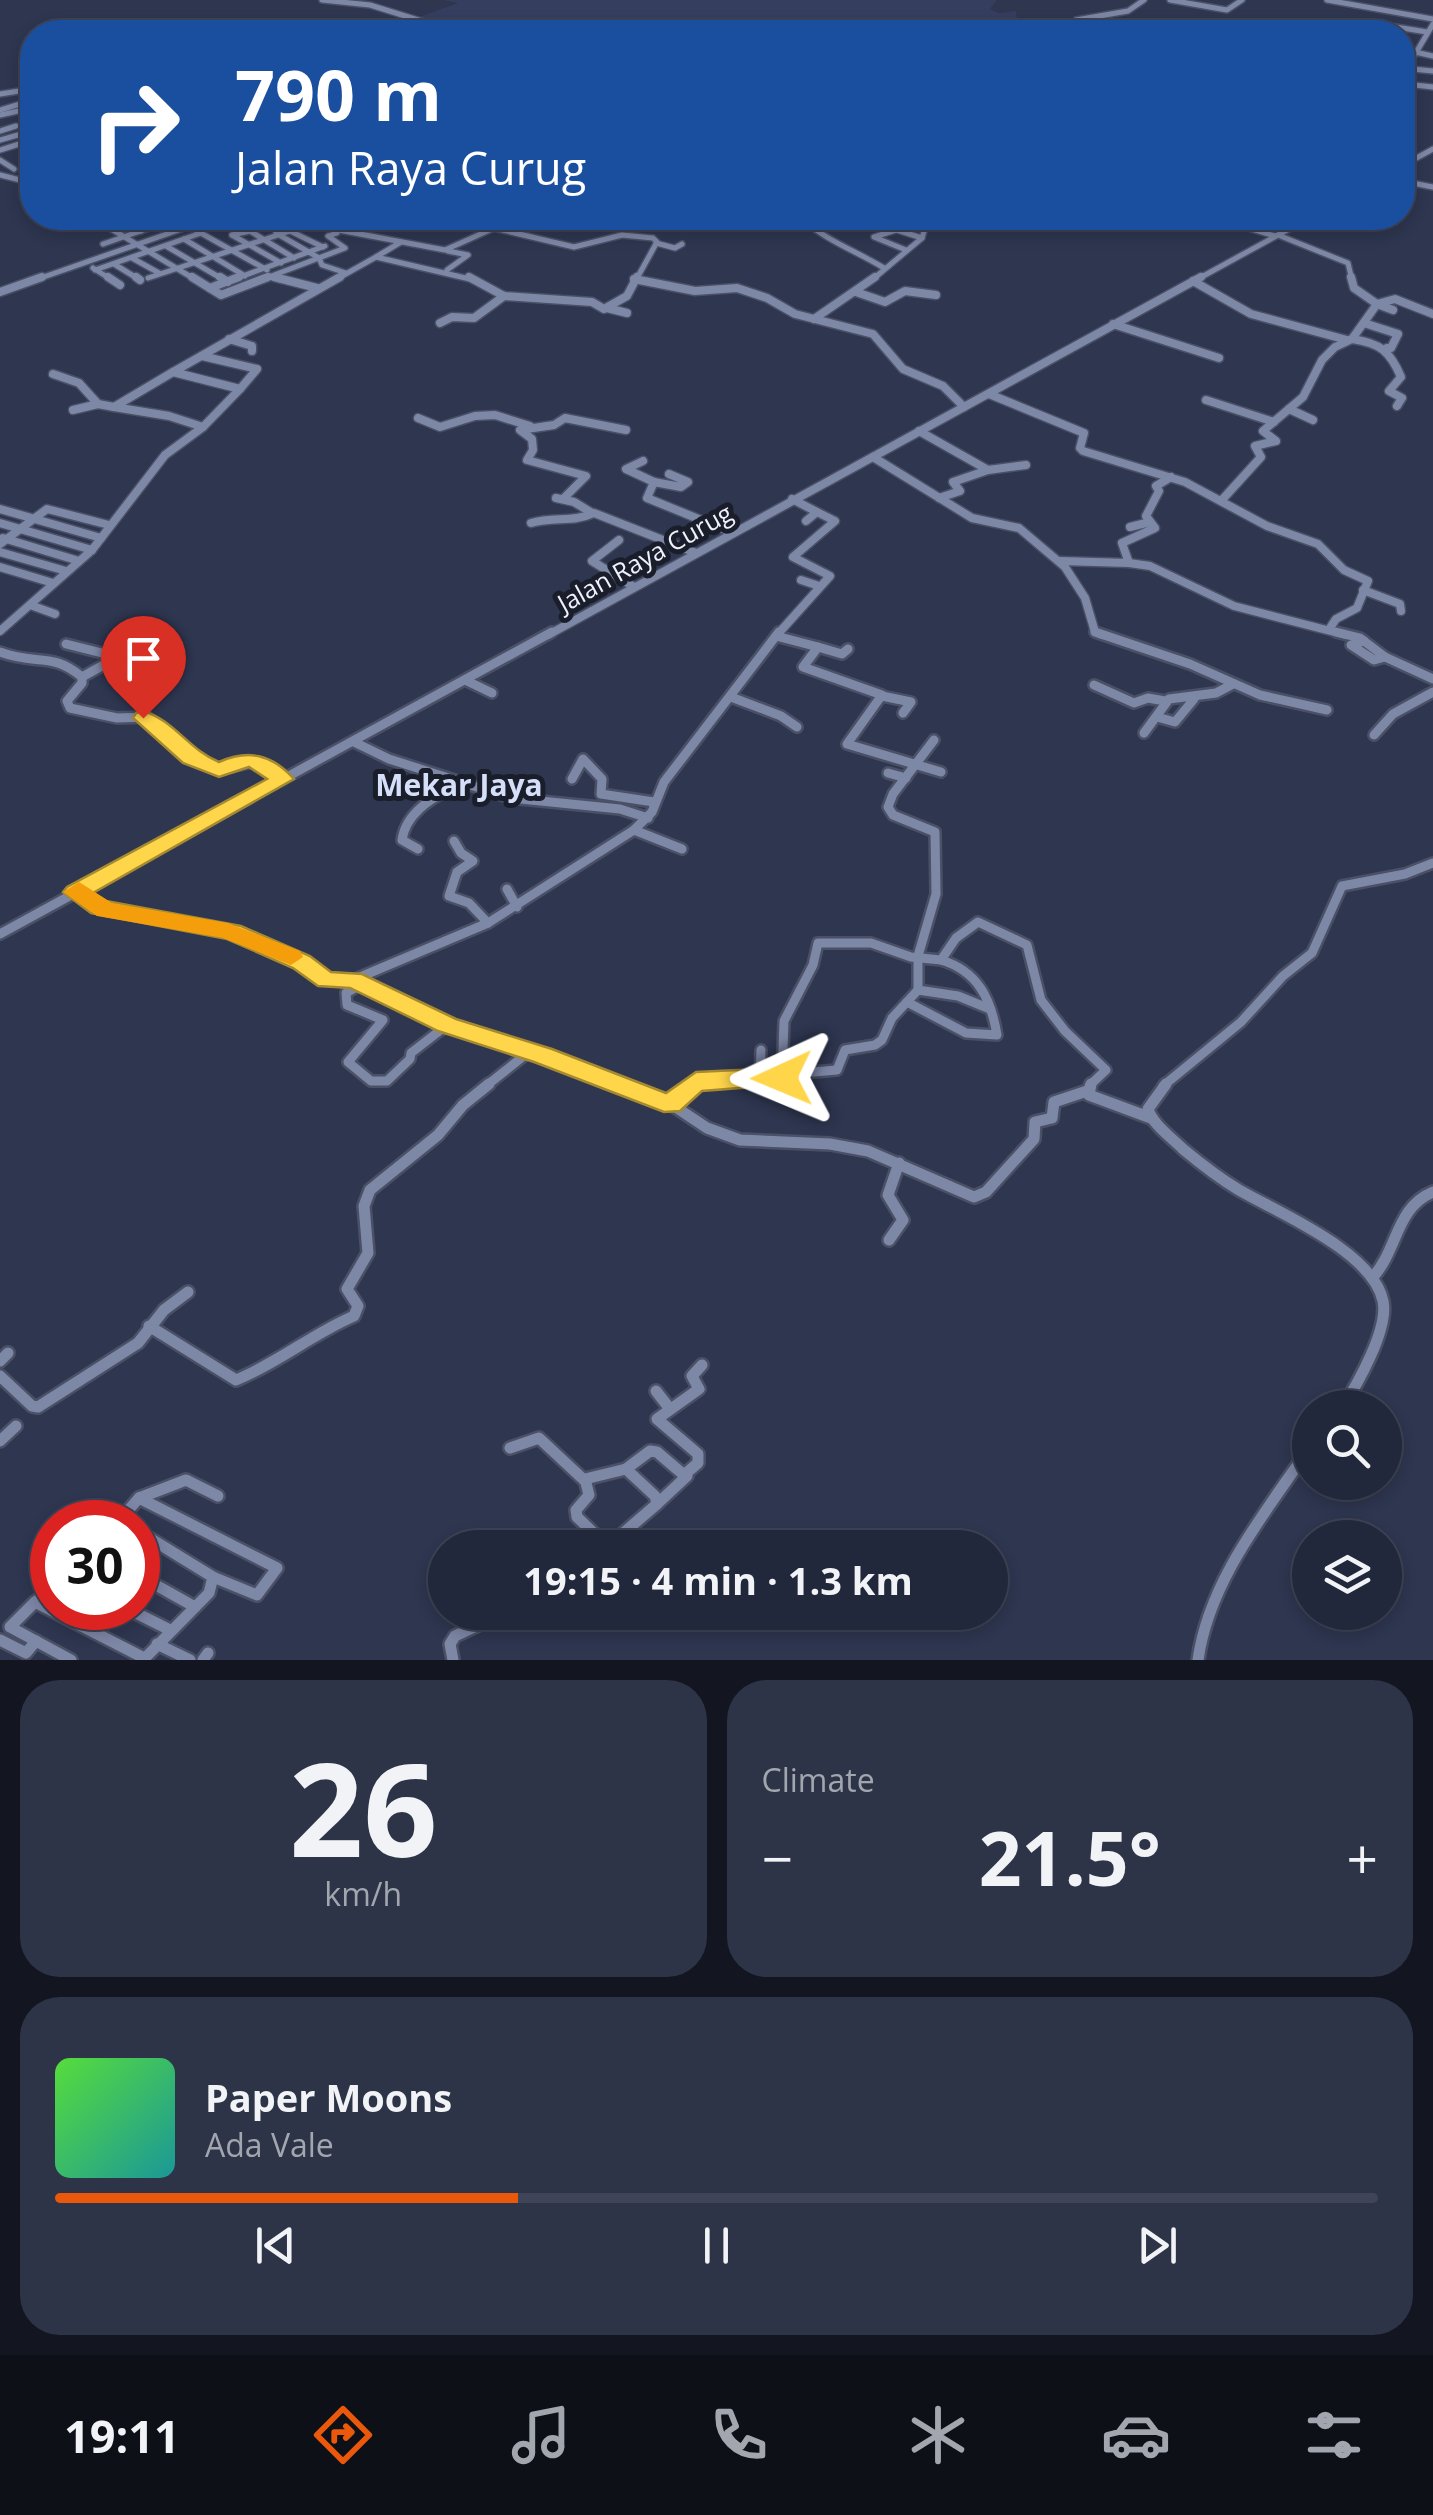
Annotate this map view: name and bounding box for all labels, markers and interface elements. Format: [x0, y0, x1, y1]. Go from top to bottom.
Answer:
text: 790 m [235, 46, 442, 142]
icon: right [70, 60, 200, 190]
text: Jalan Raya Curug [235, 137, 586, 198]
street label: Jalan Raya Curug [549, 495, 738, 620]
pin [101, 616, 186, 719]
icon: arrive [116, 631, 171, 686]
district label: Mekar Jaya [375, 764, 543, 805]
position arrow [730, 1026, 834, 1130]
map controls [1292, 1390, 1402, 1630]
button: search [1292, 1390, 1402, 1500]
speed limit sign: 30 [30, 1500, 160, 1630]
button: layers [1292, 1520, 1402, 1630]
text: 19:15 · 4 min · 1.3 km [523, 1554, 913, 1606]
text: 26 [289, 1718, 438, 1895]
text: Climate [762, 1758, 875, 1801]
text: 21.5° [979, 1806, 1161, 1908]
text: − [762, 1820, 793, 1895]
text: + [1347, 1820, 1378, 1895]
text: km/h [324, 1872, 402, 1915]
text: Paper Moons [205, 2071, 452, 2123]
text: Ada Vale [205, 2123, 334, 2166]
icon: previous [248, 2218, 303, 2273]
icon: pause [689, 2218, 744, 2273]
icon: next [1130, 2218, 1185, 2273]
icon: directions [308, 2400, 378, 2470]
icon: music [506, 2400, 576, 2470]
icon: phone [704, 2400, 774, 2470]
icon: climate [903, 2400, 973, 2470]
icon: car [1101, 2400, 1171, 2470]
icon: filters [1299, 2400, 1369, 2470]
text: 19:11 [64, 2405, 180, 2466]

